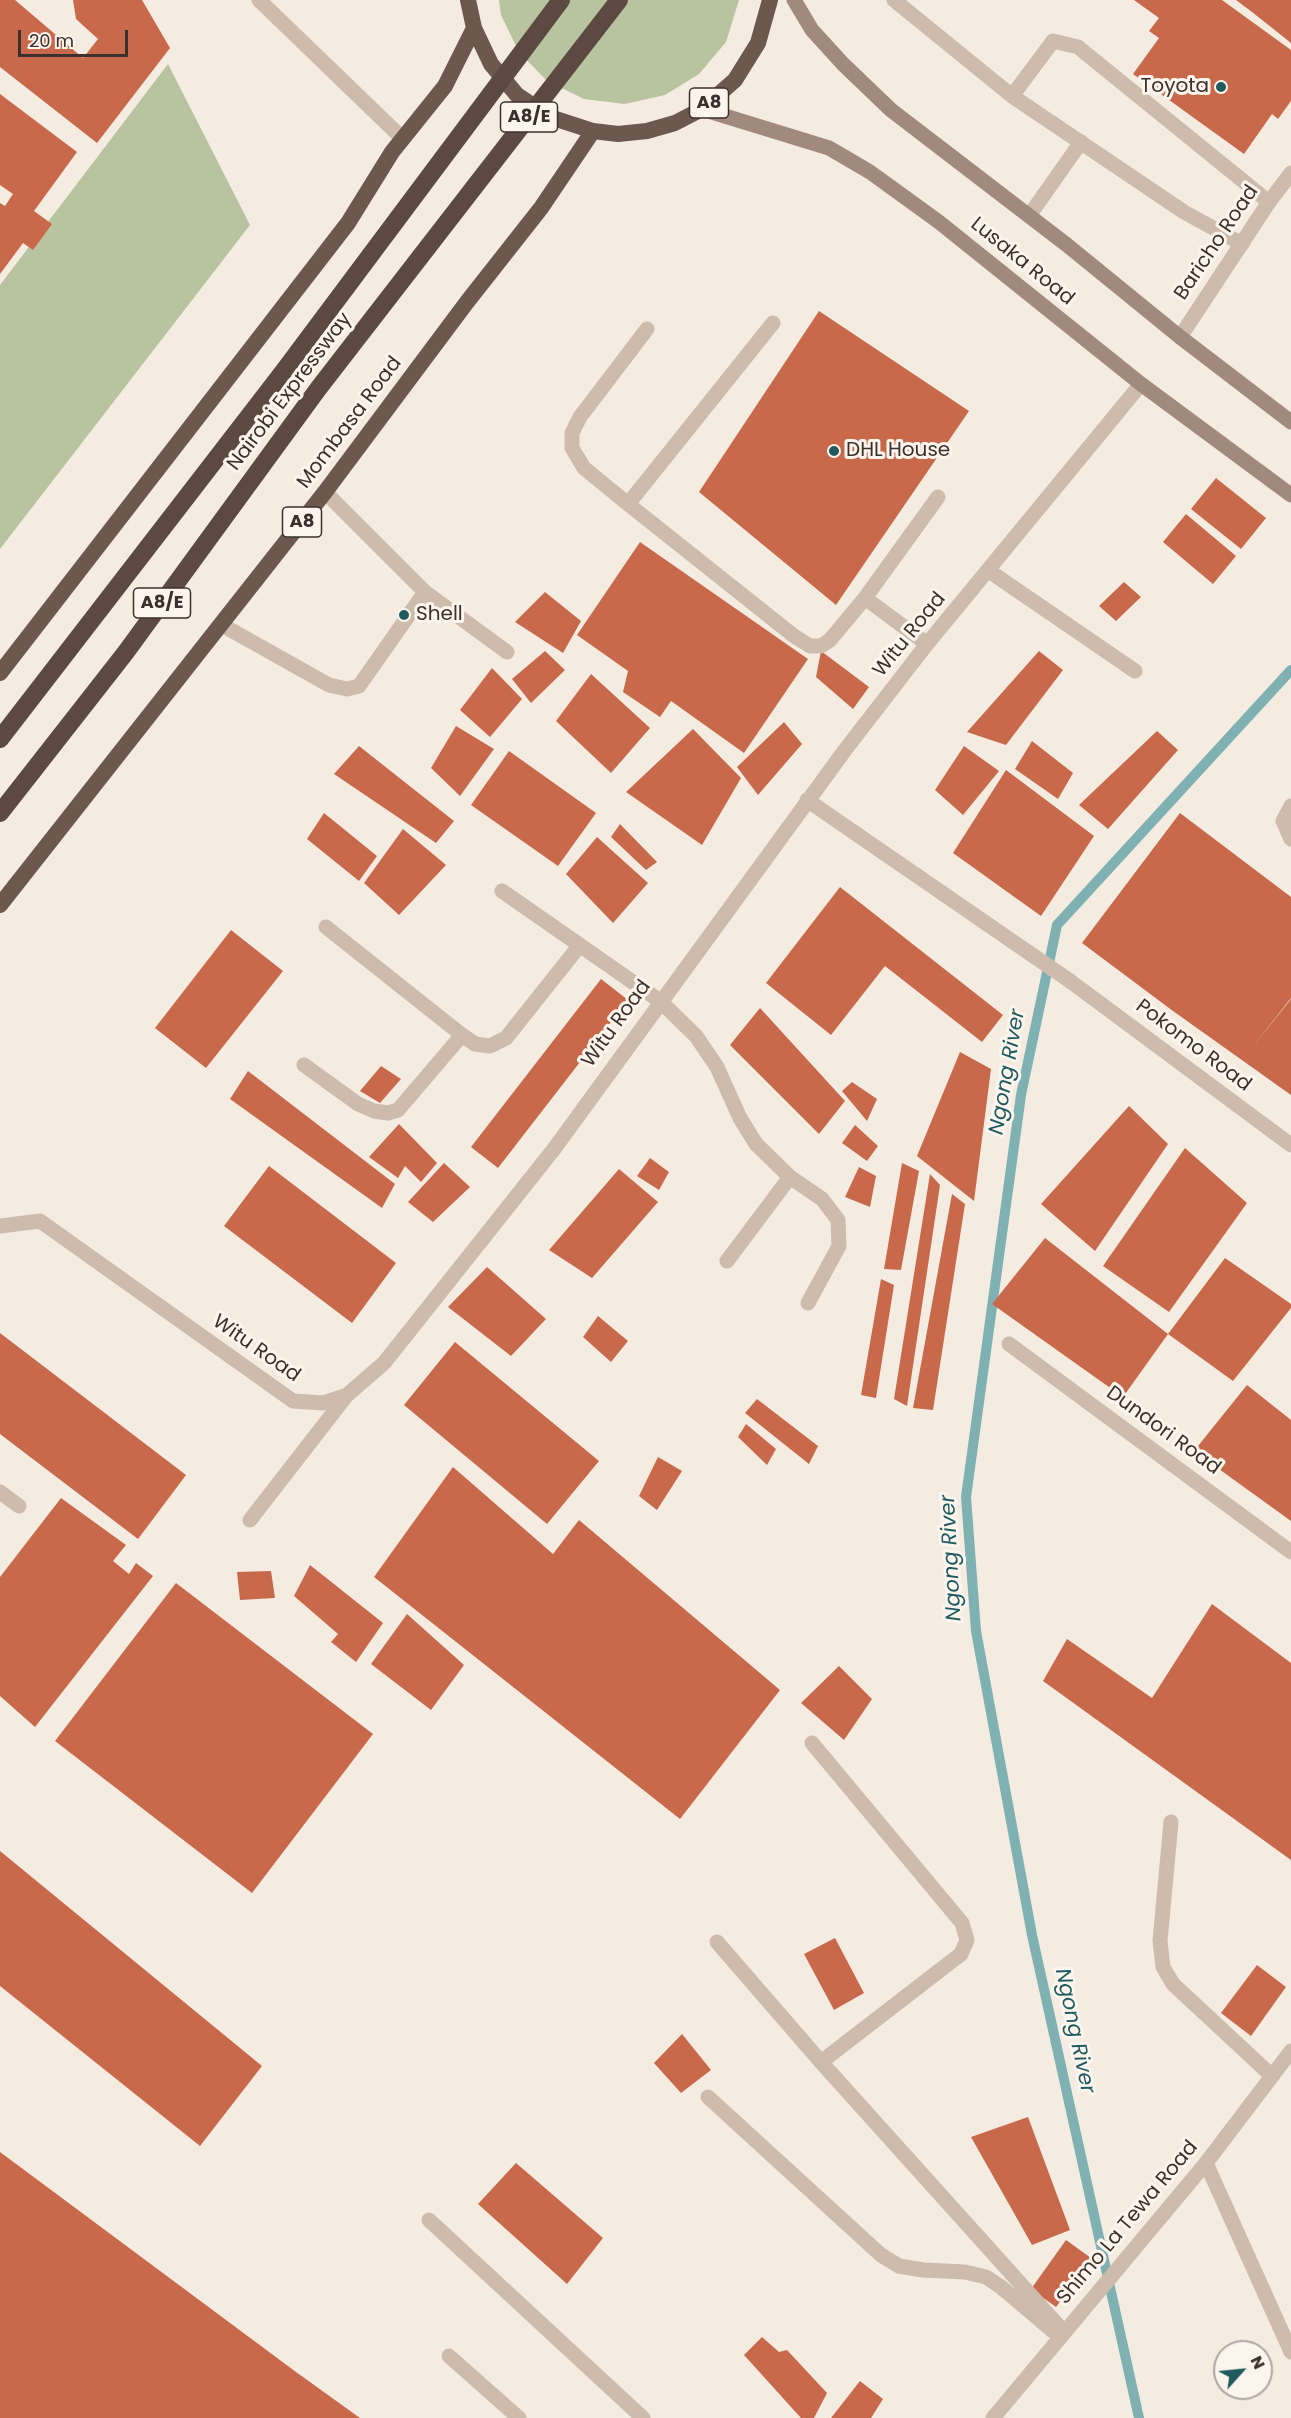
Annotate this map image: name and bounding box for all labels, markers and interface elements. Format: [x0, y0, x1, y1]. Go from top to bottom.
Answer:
scale bar [21, 18, 130, 56]
text: 20 m [29, 28, 74, 53]
place label: Toyota [1141, 75, 1209, 99]
marker: Toyota [1214, 80, 1228, 94]
road number: A8 [690, 88, 728, 118]
road number: A8/E [500, 102, 558, 132]
street label: Baricho Road [1170, 181, 1264, 305]
street label: Lusaka Road [965, 213, 1079, 311]
street label: Nairobi Expressway [223, 308, 357, 476]
street label: Mombasa Road [293, 352, 407, 494]
place label: DHL House [846, 439, 950, 463]
marker: DHL House [827, 444, 841, 458]
road number: A8 [282, 507, 322, 537]
road number: A8/E [134, 588, 190, 618]
street label: Witu Road [869, 588, 951, 682]
place label: Shell [416, 603, 463, 627]
marker: Shell [397, 608, 411, 622]
street label: Witu Road [577, 976, 657, 1072]
street label: Pokomo Road [1131, 995, 1255, 1097]
water label: Ngong River [985, 1007, 1031, 1137]
street label: Witu Road [207, 1310, 305, 1388]
street label: Dundori Road [1101, 1381, 1225, 1481]
water label: Ngong River [936, 1494, 968, 1622]
water label: Ngong River [1048, 1966, 1100, 2096]
street label: Shimo La Tewa Road [1053, 2136, 1203, 2310]
north arrow [1213, 2340, 1273, 2400]
text: N [1245, 2352, 1271, 2373]

